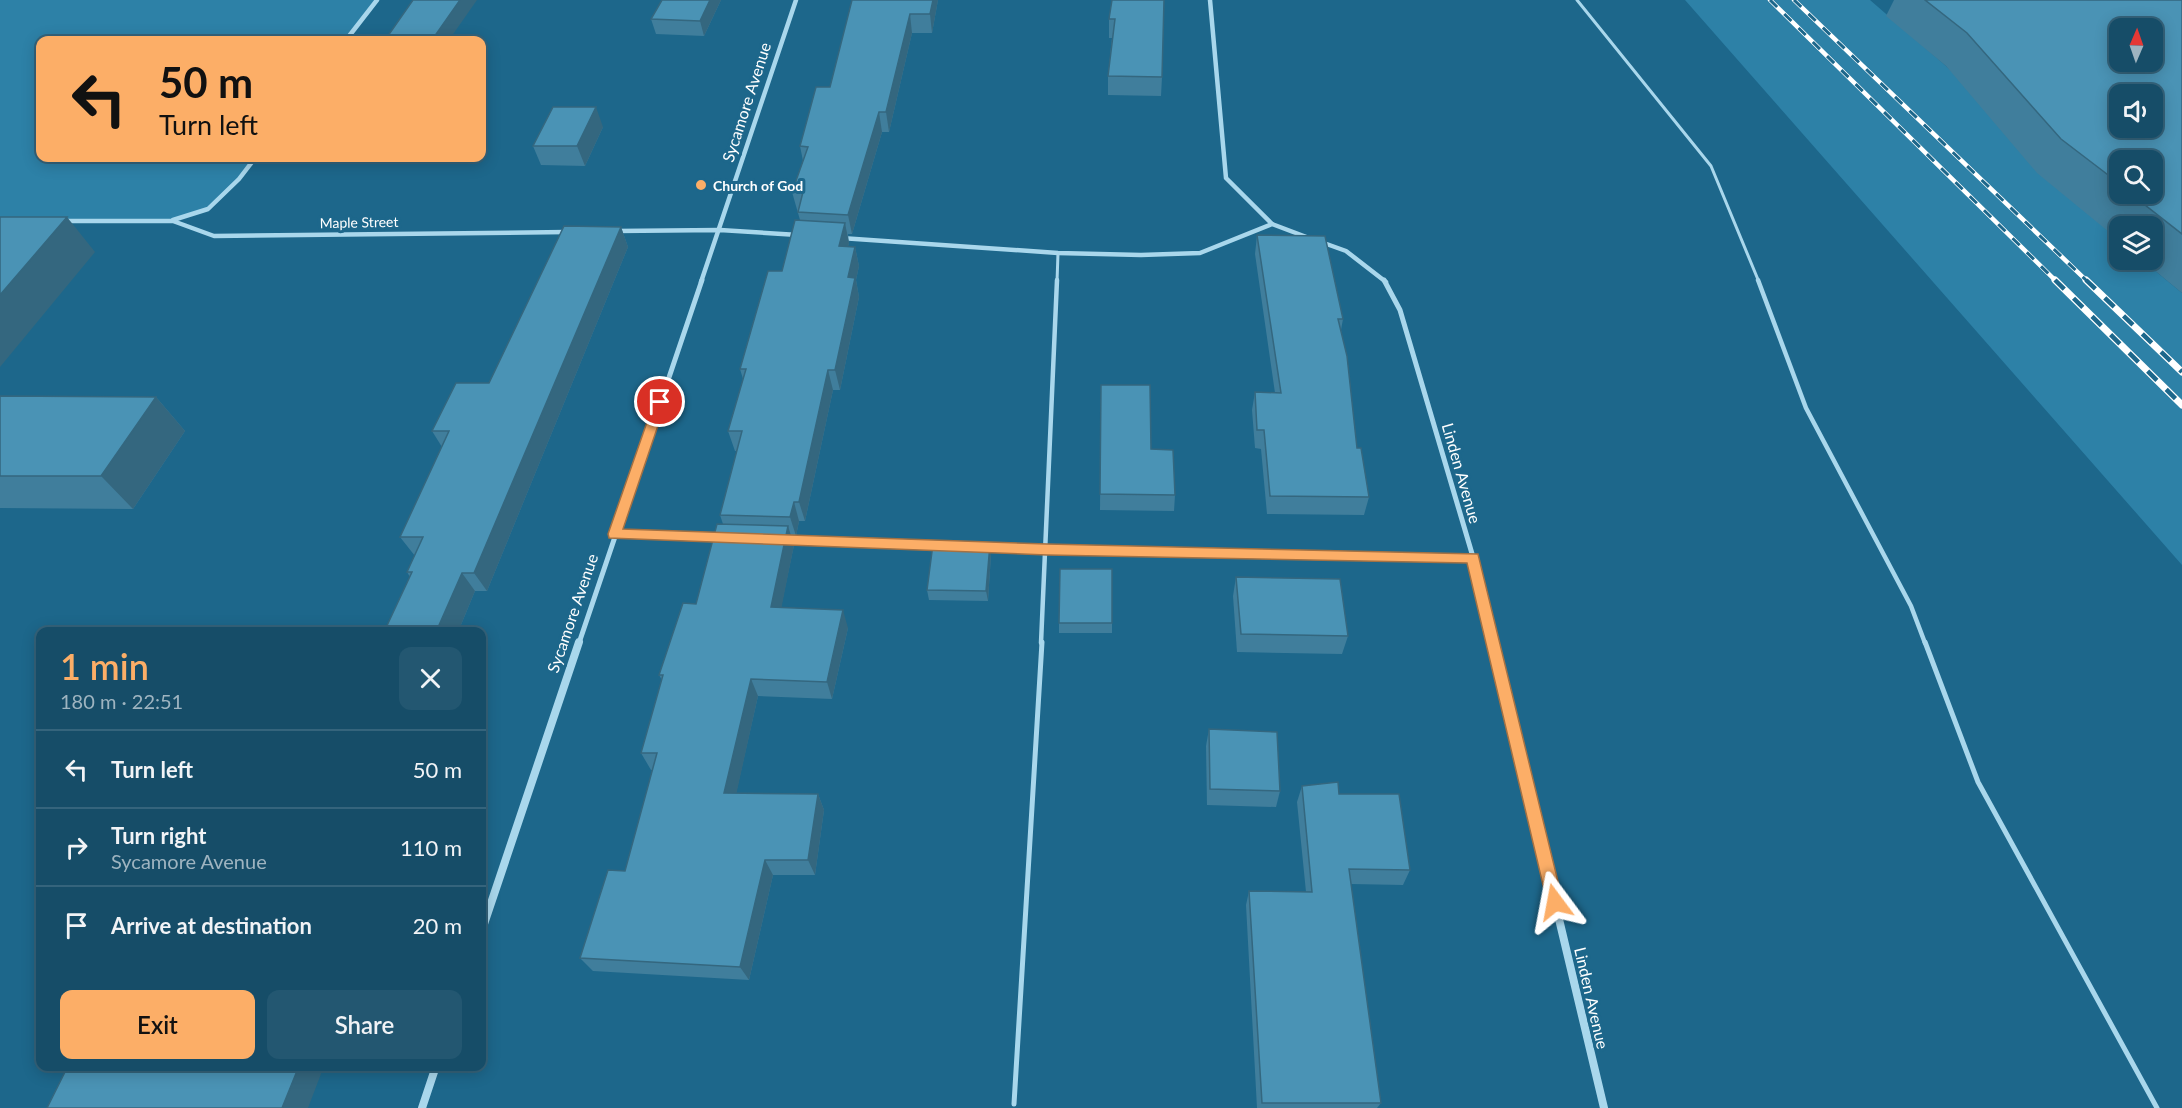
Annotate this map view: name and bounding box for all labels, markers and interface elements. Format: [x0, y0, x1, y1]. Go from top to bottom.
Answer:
north arrow [2109, 18, 2163, 72]
map controls [2109, 18, 2163, 270]
street label: Sycamore Avenue [718, 40, 774, 164]
text: 50 m [159, 57, 253, 107]
icon: left [60, 60, 138, 138]
button: sound [2109, 84, 2163, 138]
text: Turn left [159, 108, 258, 141]
button: search [2109, 150, 2163, 204]
place label: Church of God [713, 177, 803, 194]
marker: Church of God [694, 178, 708, 192]
street label: Maple Street [319, 213, 399, 231]
button: layers [2109, 216, 2163, 270]
pin [634, 376, 685, 427]
icon: arrive [643, 385, 676, 418]
street label: Linden Avenue [1439, 420, 1485, 526]
street label: Sycamore Avenue [543, 551, 601, 675]
text: 1 min [60, 644, 149, 688]
button: close [399, 647, 462, 710]
text: 180 m · 22:51 [60, 689, 183, 713]
icon: left [60, 753, 93, 786]
text: Turn left [111, 756, 193, 783]
text: 50 m [413, 756, 462, 783]
text: Turn right [111, 822, 206, 849]
icon: right [60, 831, 93, 864]
text: 110 m [400, 834, 462, 861]
text: Sycamore Avenue [111, 849, 267, 873]
position arrow [1523, 870, 1587, 934]
icon: arrive [60, 909, 93, 942]
text: Arrive at destination [111, 912, 312, 939]
text: 20 m [413, 912, 462, 939]
street label: Linden Avenue [1571, 945, 1613, 1051]
button: Exit [60, 990, 255, 1059]
button: Share [267, 990, 462, 1059]

